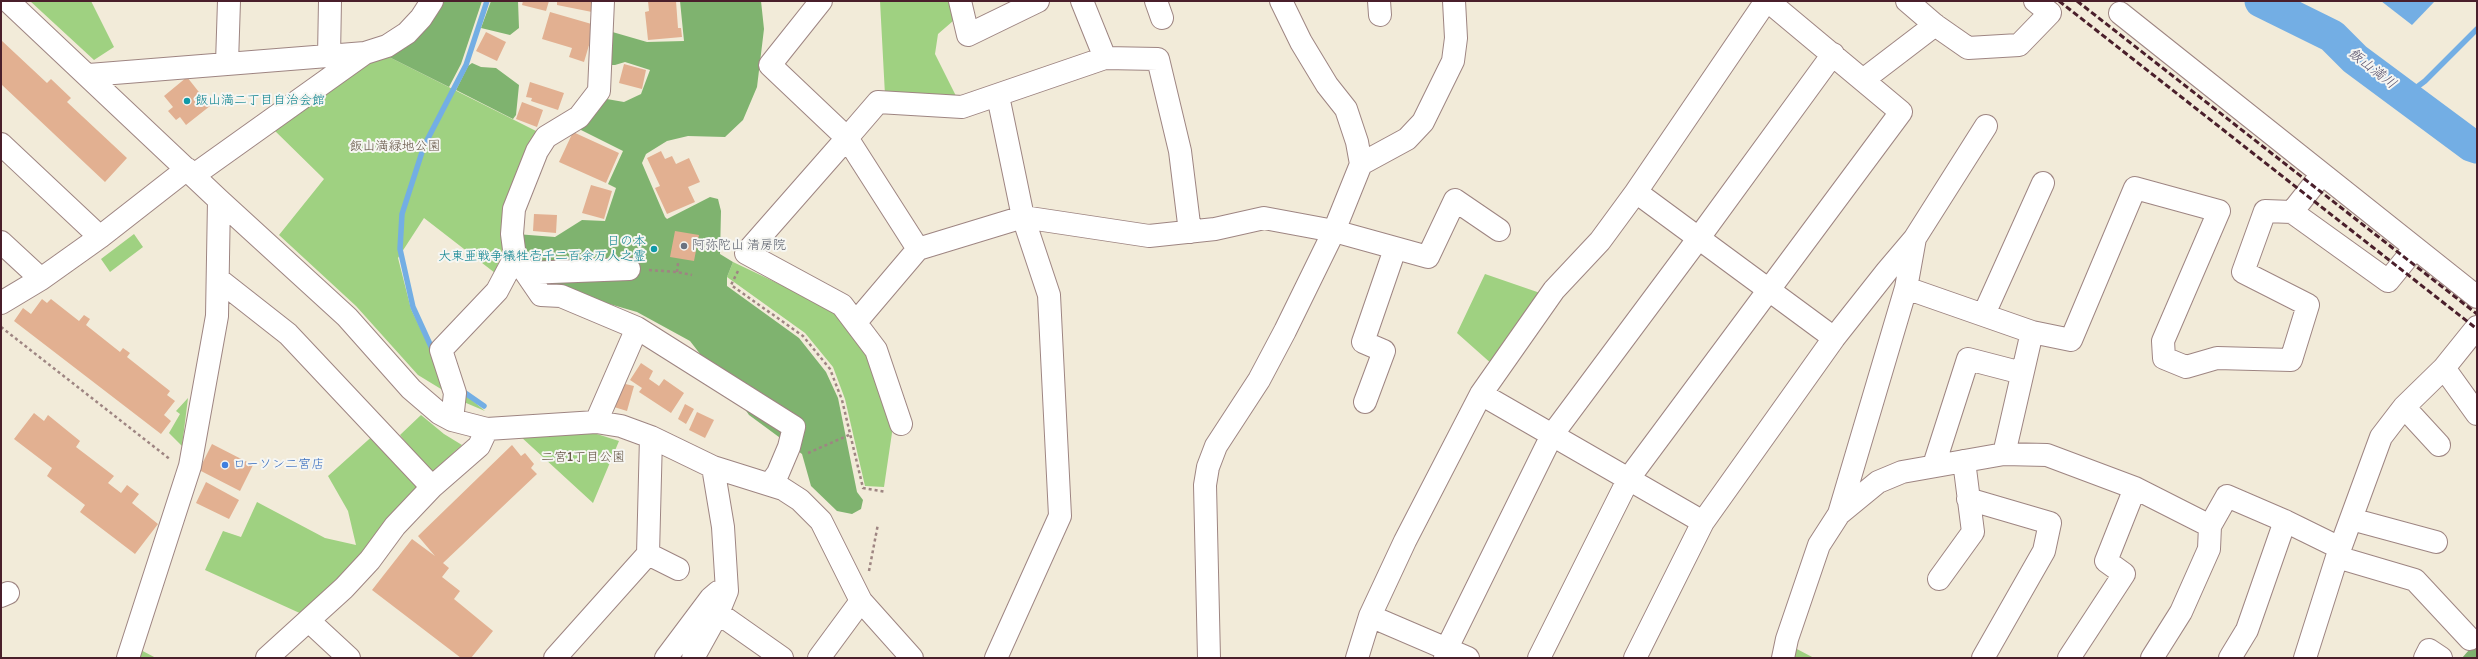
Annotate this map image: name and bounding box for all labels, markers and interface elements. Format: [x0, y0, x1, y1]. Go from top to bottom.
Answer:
water label: 飯山満川 [2345, 45, 2399, 93]
place label: 飯山満二丁目自治会館 [195, 93, 325, 109]
marker: 飯山満二丁目自治会館 [182, 96, 192, 106]
park label: 飯山満緑地公園 [350, 139, 440, 155]
place label: 日の本 大東亜戦争犠牲壱千二百余万人之霊 [438, 234, 646, 265]
place label: 阿弥陀山 清房院 [692, 238, 786, 254]
marker: 阿弥陀山 清房院 [679, 241, 689, 251]
marker: 日の本 大東亜戦争犠牲壱千二百余万人之霊 [649, 244, 659, 254]
park label: 二宮1丁目公園 [541, 450, 625, 466]
place label: ローソン二宮店 [233, 457, 324, 473]
marker: ローソン二宮店 [220, 460, 230, 470]

